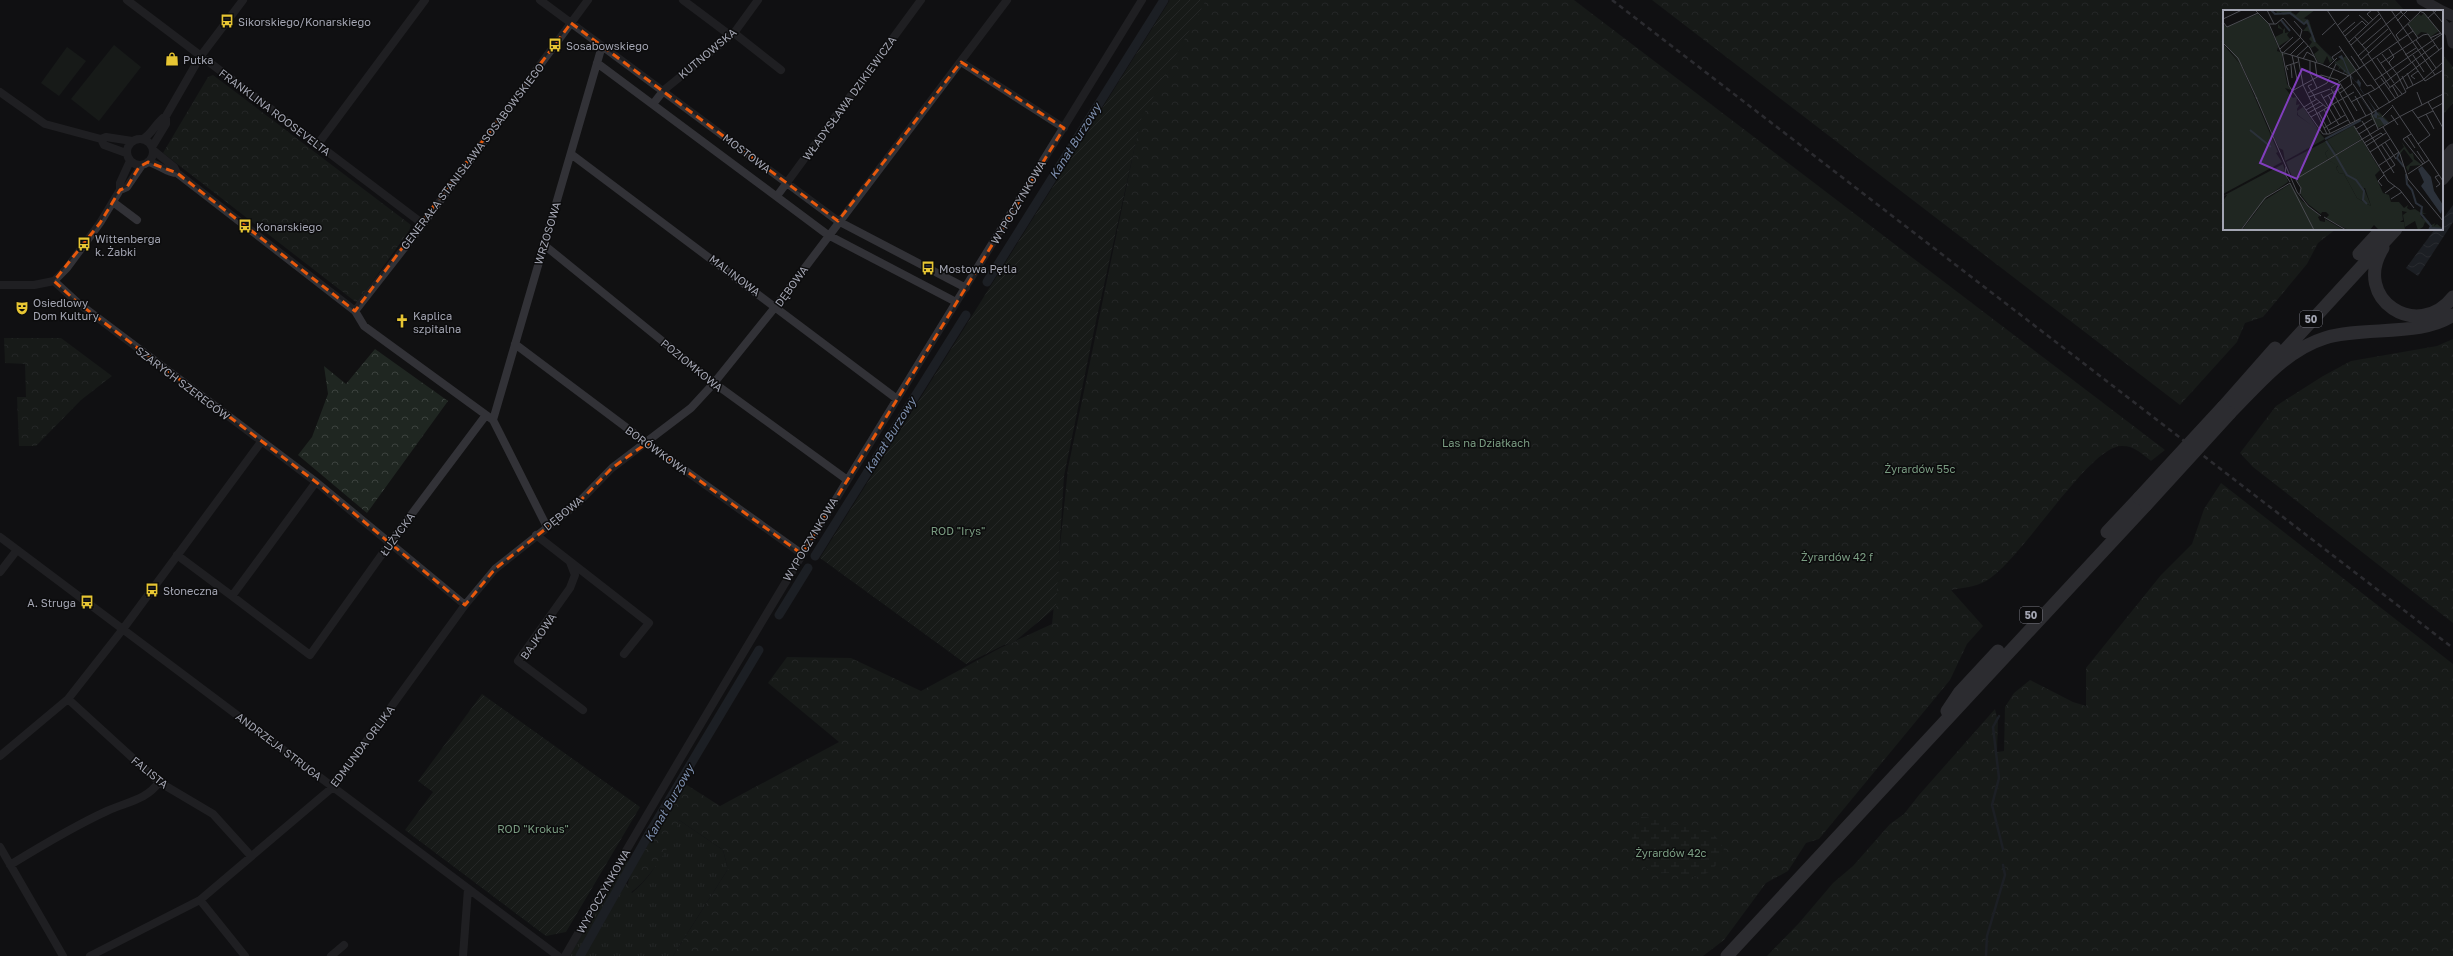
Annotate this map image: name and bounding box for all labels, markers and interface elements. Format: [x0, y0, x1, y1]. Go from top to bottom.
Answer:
inset map [2223, 10, 2443, 230]
bus stop icon: Sikorskiego/Konarskiego [219, 13, 235, 29]
place label: Sikorskiego/Konarskiego [238, 15, 371, 28]
street label: KUTNOWSKA [675, 25, 739, 81]
street label: WŁADYSŁAWA DZIKIEWICZA [800, 33, 899, 163]
bus stop icon: Sosabowskiego [547, 37, 563, 53]
place label: Sosabowskiego [566, 39, 649, 52]
shop icon: Putka [164, 51, 180, 67]
place label: Putka [183, 53, 214, 66]
street label: GENERAŁA STANISŁAWA SOSABOWSKIEGO [398, 60, 546, 252]
street label: FRANKLINA ROOSEVELTA [217, 66, 334, 158]
water label: Kanał Burzowy [1046, 99, 1105, 182]
street label: MOSTOWA [721, 131, 774, 176]
street label: WYPOCZYNKOWA [988, 157, 1048, 246]
street label: WRZOSOWA [531, 199, 563, 266]
bus stop icon: Konarskiego [237, 218, 253, 234]
place label: Konarskiego [256, 220, 322, 233]
place label: Wittenberga k. Żabki [95, 232, 161, 258]
bus stop icon: Wittenberga k. Żabki [76, 236, 92, 252]
street label: MALINOWA [707, 252, 763, 299]
bus stop icon: Mostowa Pętla [920, 260, 936, 276]
place label: Mostowa Pętla [939, 262, 1017, 275]
street label: DĘBOWA [772, 263, 810, 309]
place label: Osiedlowy Dom Kultury [33, 296, 99, 322]
theatre icon: Osiedlowy Dom Kultury [14, 300, 30, 316]
place label: Kaplica szpitalna [413, 309, 461, 335]
road number: 50 [2300, 311, 2322, 327]
church icon: Kaplica szpitalna [394, 313, 410, 329]
street label: POZIOMKOWA [659, 336, 726, 394]
street label: SZARYCH SZEREGÓW [134, 343, 233, 423]
water label: Kanał Burzowy [861, 393, 920, 476]
street label: BORÓWKOWA [623, 423, 691, 477]
park label: Las na Działkach [1442, 436, 1530, 449]
park label: Żyrardów 55c [1885, 462, 1955, 475]
street label: DĘBOWA [541, 493, 586, 533]
street label: WYPOCZYNKOWA [780, 494, 840, 583]
street label: ŁUŻYCKA [377, 509, 417, 558]
park label: ROD "Irys" [931, 524, 985, 537]
park label: Żyrardów 42 f [1801, 550, 1873, 563]
bus stop icon: Słoneczna [144, 582, 160, 598]
place label: Słoneczna [163, 584, 218, 597]
bus stop icon: A. Struga [79, 594, 95, 610]
place label: A. Struga [27, 596, 76, 609]
road number: 50 [2020, 607, 2042, 623]
street label: BAJKOWA [517, 610, 559, 662]
street label: EDMUNDA ORLIKA [327, 702, 397, 789]
street label: ANDRZEJA STRUGA [233, 709, 325, 783]
street label: FALISTA [129, 753, 171, 791]
water label: Kanał Burzowy [641, 760, 698, 844]
park label: ROD "Krokus" [497, 822, 569, 835]
street label: WYPOCZYNKOWA [574, 846, 633, 935]
park label: Żyrardów 42c [1635, 846, 1707, 859]

